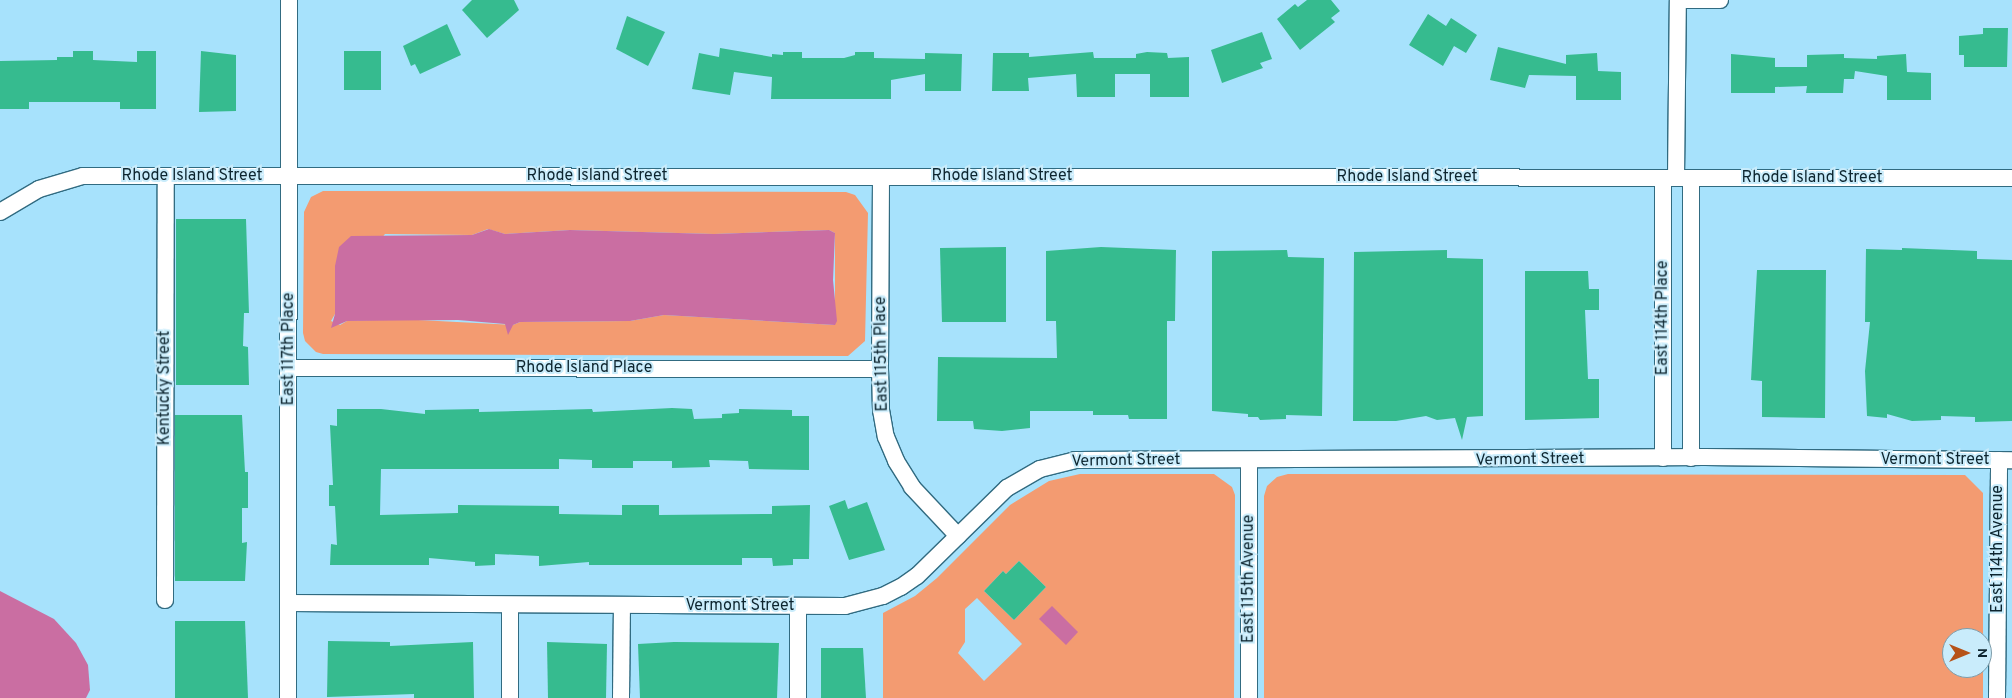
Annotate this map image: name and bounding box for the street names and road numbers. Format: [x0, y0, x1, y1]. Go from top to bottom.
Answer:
street label: Rhode Island Street [121, 166, 263, 186]
street label: Rhode Island Street [526, 166, 668, 186]
street label: Rhode Island Street [931, 166, 1073, 186]
street label: Rhode Island Street [1336, 167, 1478, 187]
street label: Rhode Island Street [1741, 168, 1883, 188]
street label: East 114th Place [1653, 261, 1673, 375]
street label: East 117th Place [279, 293, 299, 405]
street label: East 115th Place [871, 296, 893, 412]
street label: Kentucky Street [155, 331, 175, 445]
street label: Rhode Island Place [516, 358, 652, 378]
street label: Vermont Street [1475, 449, 1585, 471]
street label: Vermont Street [1071, 450, 1181, 472]
street label: Vermont Street [1880, 450, 1990, 470]
street label: East 114th Avenue [1988, 485, 2008, 613]
street label: East 115th Avenue [1239, 515, 1259, 643]
street label: Vermont Street [685, 596, 795, 616]

